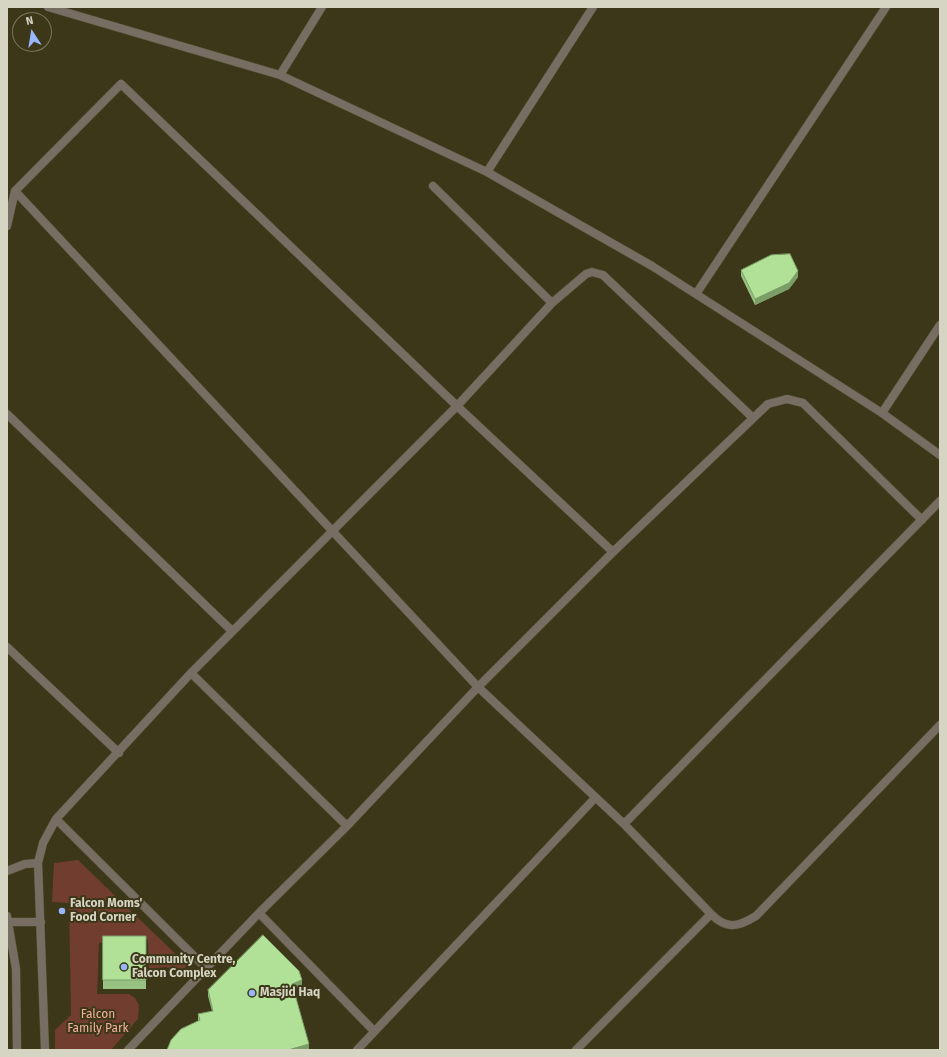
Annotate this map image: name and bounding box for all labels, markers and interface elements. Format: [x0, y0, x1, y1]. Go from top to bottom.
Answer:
north arrow [12, 12, 52, 52]
text: N [25, 14, 35, 28]
place label: Falcon Moms' Food Corner [70, 897, 142, 925]
marker: Falcon Moms' Food Corner [57, 906, 67, 916]
place label: Community Centre, Falcon Complex [132, 953, 235, 981]
marker: Community Centre, Falcon Complex [119, 962, 129, 972]
place label: Masjid Haq [260, 986, 320, 1000]
marker: Masjid Haq [247, 988, 257, 998]
park label: Falcon Family Park [67, 1008, 129, 1036]

